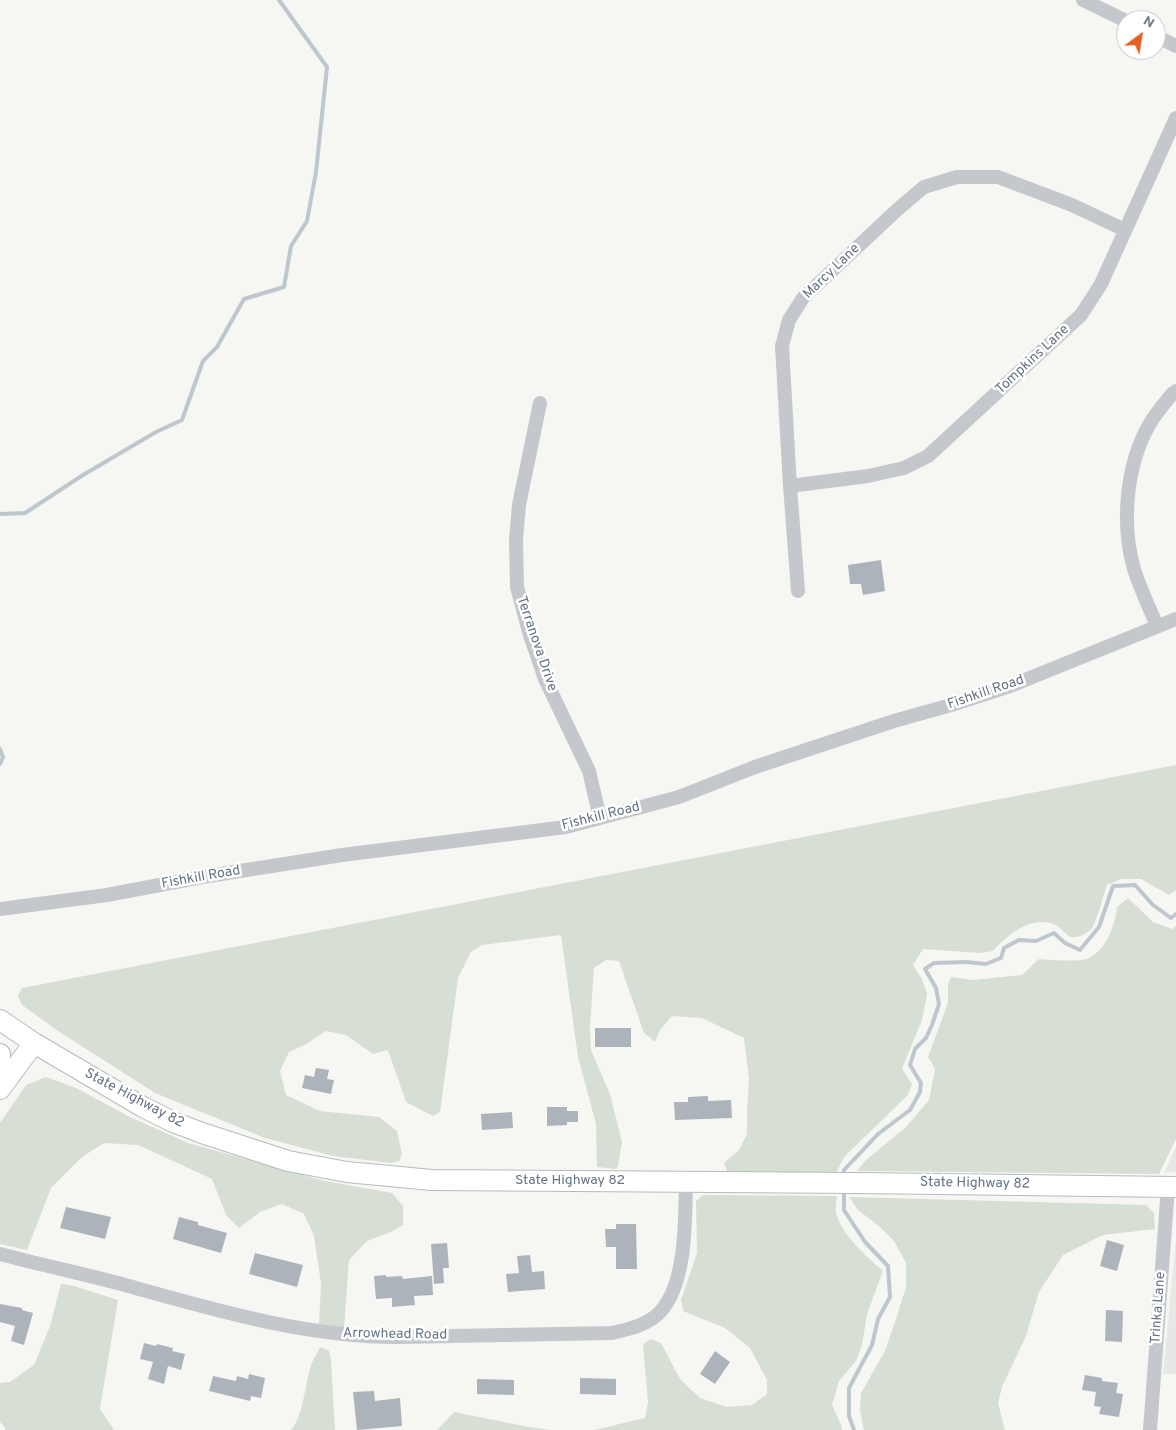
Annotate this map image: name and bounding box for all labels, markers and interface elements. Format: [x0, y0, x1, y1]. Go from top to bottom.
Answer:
north arrow [1116, 10, 1166, 60]
text: N [1140, 13, 1157, 32]
street label: Marcy Lane [800, 241, 864, 303]
street label: Tompkins Lane [993, 322, 1073, 398]
street label: Terranova Drive [512, 594, 560, 694]
street label: Fishkill Road [945, 672, 1027, 714]
street label: Fishkill Road [560, 799, 642, 835]
street label: Fishkill Road [160, 863, 242, 893]
street label: State Highway 82 [81, 1066, 187, 1132]
street label: State Highway 82 [515, 1173, 625, 1189]
street label: State Highway 82 [920, 1175, 1030, 1193]
street label: Trinka Lane [1148, 1271, 1170, 1345]
street label: Arrowhead Road [343, 1326, 447, 1344]

